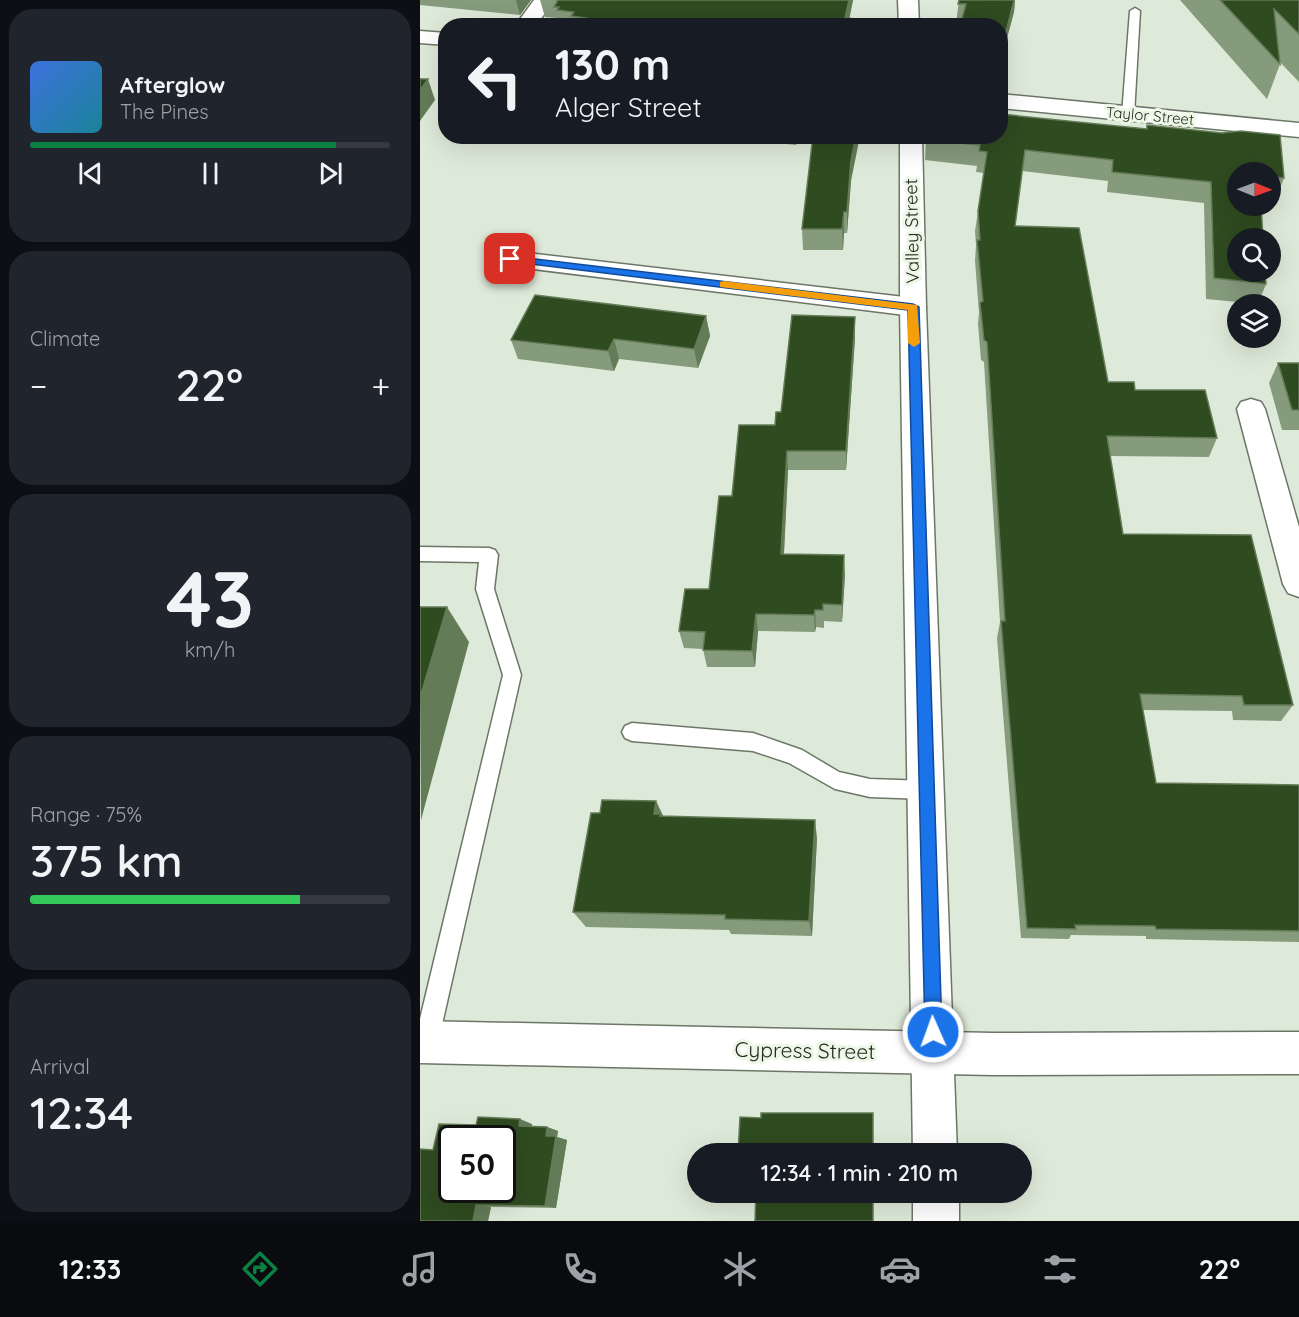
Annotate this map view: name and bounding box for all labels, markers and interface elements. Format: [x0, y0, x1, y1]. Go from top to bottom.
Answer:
text: 130 m [555, 38, 670, 91]
icon: left [456, 42, 534, 120]
text: Afterglow [120, 71, 225, 99]
text: Alger Street [555, 90, 702, 124]
text: The Pines [120, 99, 209, 124]
street label: Taylor Street [1105, 102, 1195, 129]
icon: previous [74, 157, 107, 190]
icon: pause [194, 157, 227, 190]
icon: next [314, 157, 347, 190]
north arrow [1227, 162, 1281, 216]
map controls [1227, 162, 1281, 348]
street label: Valley Street [899, 178, 924, 284]
button: search [1227, 228, 1281, 282]
pin [484, 233, 535, 284]
icon: arrive [493, 242, 526, 275]
button: layers [1227, 294, 1281, 348]
text: Climate [30, 326, 100, 351]
text: 22° [176, 356, 243, 412]
text: − [30, 365, 47, 406]
text: + [371, 365, 390, 406]
text: 43 [166, 549, 254, 647]
text: km/h [185, 637, 235, 662]
text: Range · 75% [30, 802, 142, 827]
text: 375 km [30, 832, 183, 888]
position arrow [901, 1000, 965, 1064]
street label: Cypress Street [734, 1036, 876, 1064]
text: Arrival [30, 1054, 90, 1079]
text: 12:34 [30, 1084, 133, 1140]
speed limit sign: 50 [438, 1125, 516, 1203]
text: 12:34 · 1 min · 210 m [761, 1159, 958, 1187]
icon: directions [239, 1248, 281, 1290]
icon: music [399, 1248, 441, 1290]
icon: phone [559, 1248, 601, 1290]
icon: climate [719, 1248, 761, 1290]
icon: car [879, 1248, 921, 1290]
icon: filters [1039, 1248, 1081, 1290]
text: 12:33 [59, 1252, 121, 1286]
text: 22° [1199, 1252, 1240, 1286]

